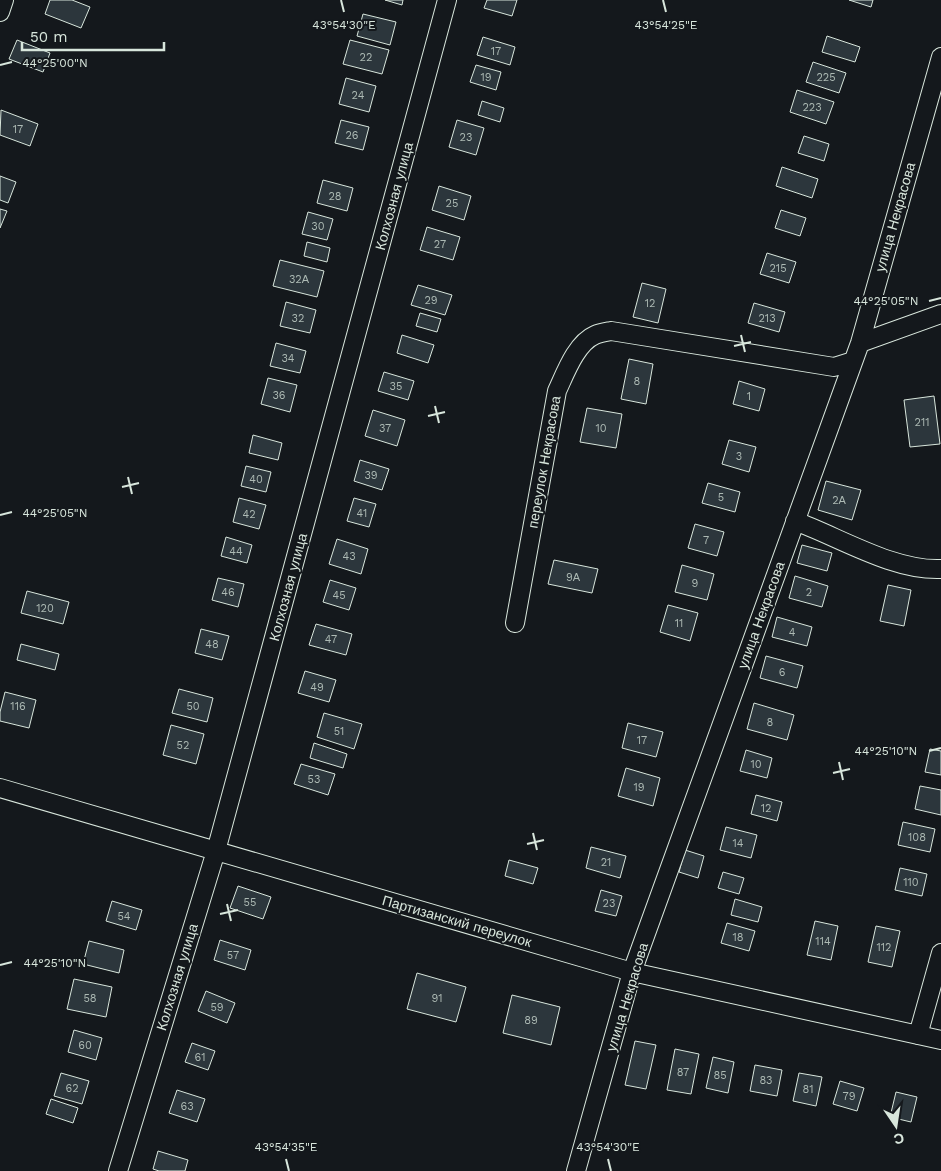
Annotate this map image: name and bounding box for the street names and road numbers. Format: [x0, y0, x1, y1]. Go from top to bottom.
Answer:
street label: Колхозная улица [372, 140, 416, 252]
street label: улица Некрасова [872, 160, 918, 273]
street label: переулок Некрасова [524, 394, 564, 529]
street label: Колхозная улица [266, 531, 310, 643]
street label: улица Некрасова [734, 559, 788, 671]
street label: Партизанский переулок [380, 892, 534, 950]
street label: Колхозная улица [153, 921, 201, 1032]
street label: улица Некрасова [603, 940, 651, 1053]

